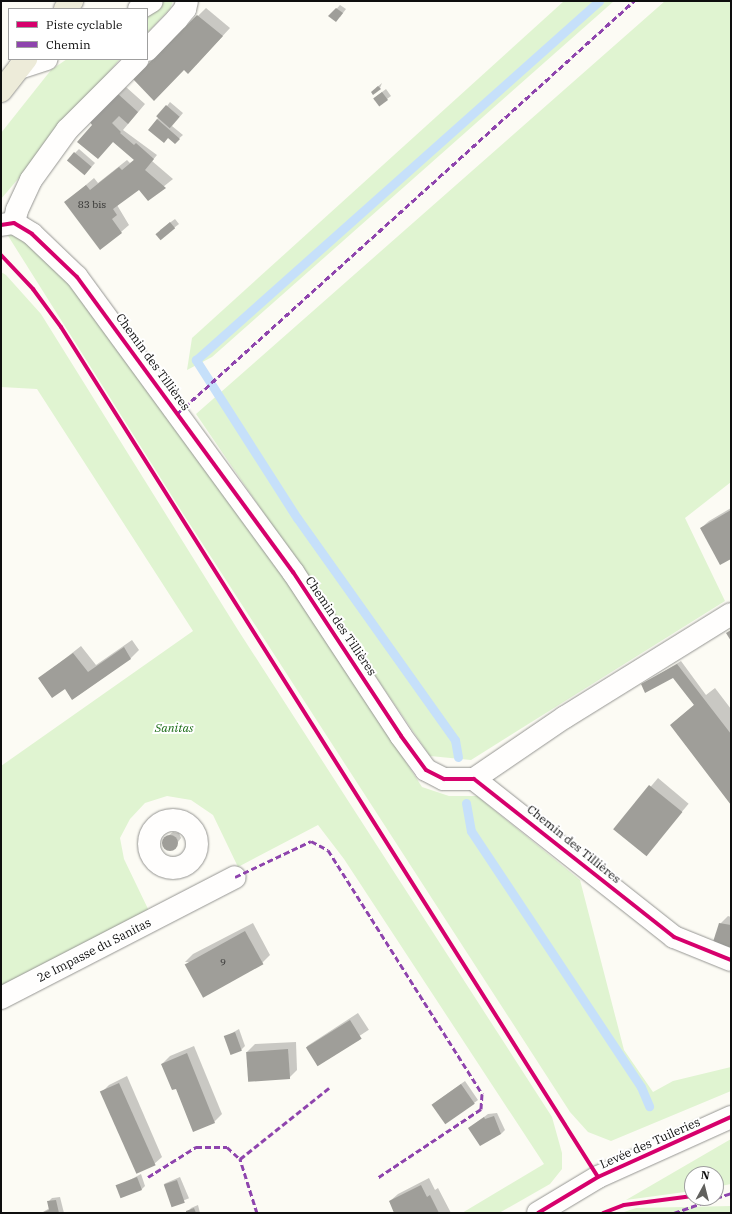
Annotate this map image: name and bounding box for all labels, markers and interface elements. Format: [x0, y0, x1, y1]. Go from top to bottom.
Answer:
legend [8, 8, 148, 60]
text: Piste cyclable [46, 17, 122, 32]
text: Chemin [46, 37, 91, 52]
house number: 83 bis [78, 199, 106, 211]
street label: Chemin des Tillières [113, 311, 193, 413]
street label: Chemin des Tillières [302, 574, 380, 678]
park label: Sanitas [155, 721, 193, 735]
street label: Chemin des Tillières [524, 802, 624, 886]
street label: 2e Impasse du Sanitas [35, 915, 153, 985]
house number: 9 [220, 957, 226, 969]
street label: Levée des Tuileries [598, 1114, 702, 1172]
north arrow [684, 1166, 724, 1206]
text: N [700, 1168, 711, 1183]

